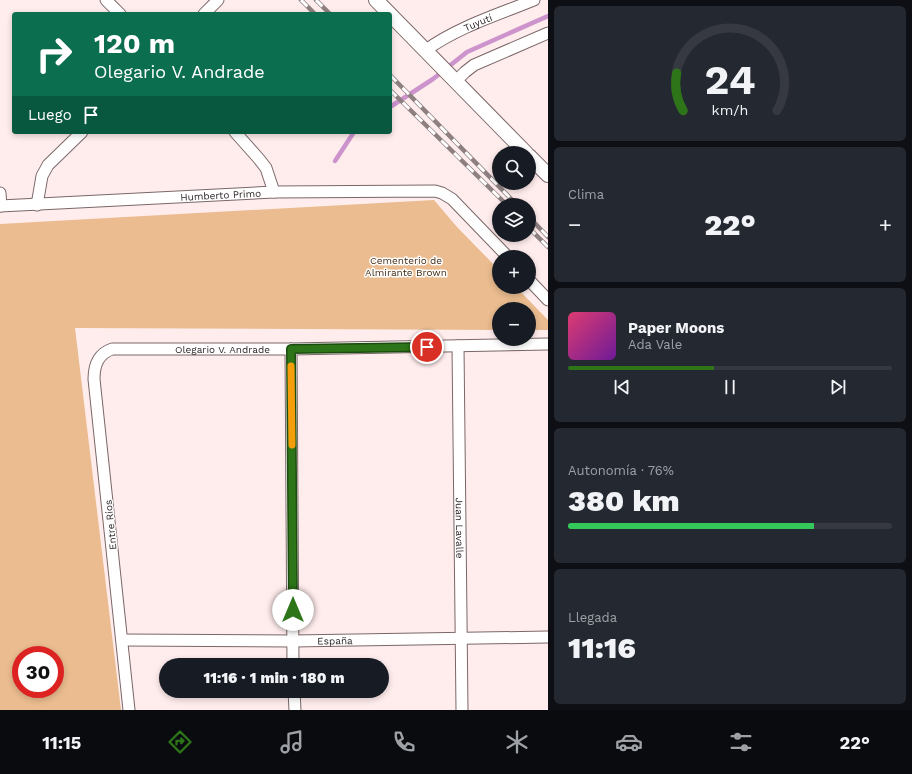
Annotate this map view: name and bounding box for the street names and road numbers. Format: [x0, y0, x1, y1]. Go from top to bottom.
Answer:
street label: Tuyutí [462, 12, 494, 34]
street label: Humberto Primo [180, 188, 261, 203]
street label: Olegario V. Andrade [175, 344, 270, 355]
street label: Juan Lavalle [454, 497, 465, 559]
street label: Entre Ríos [102, 499, 119, 551]
street label: España [317, 635, 353, 647]

